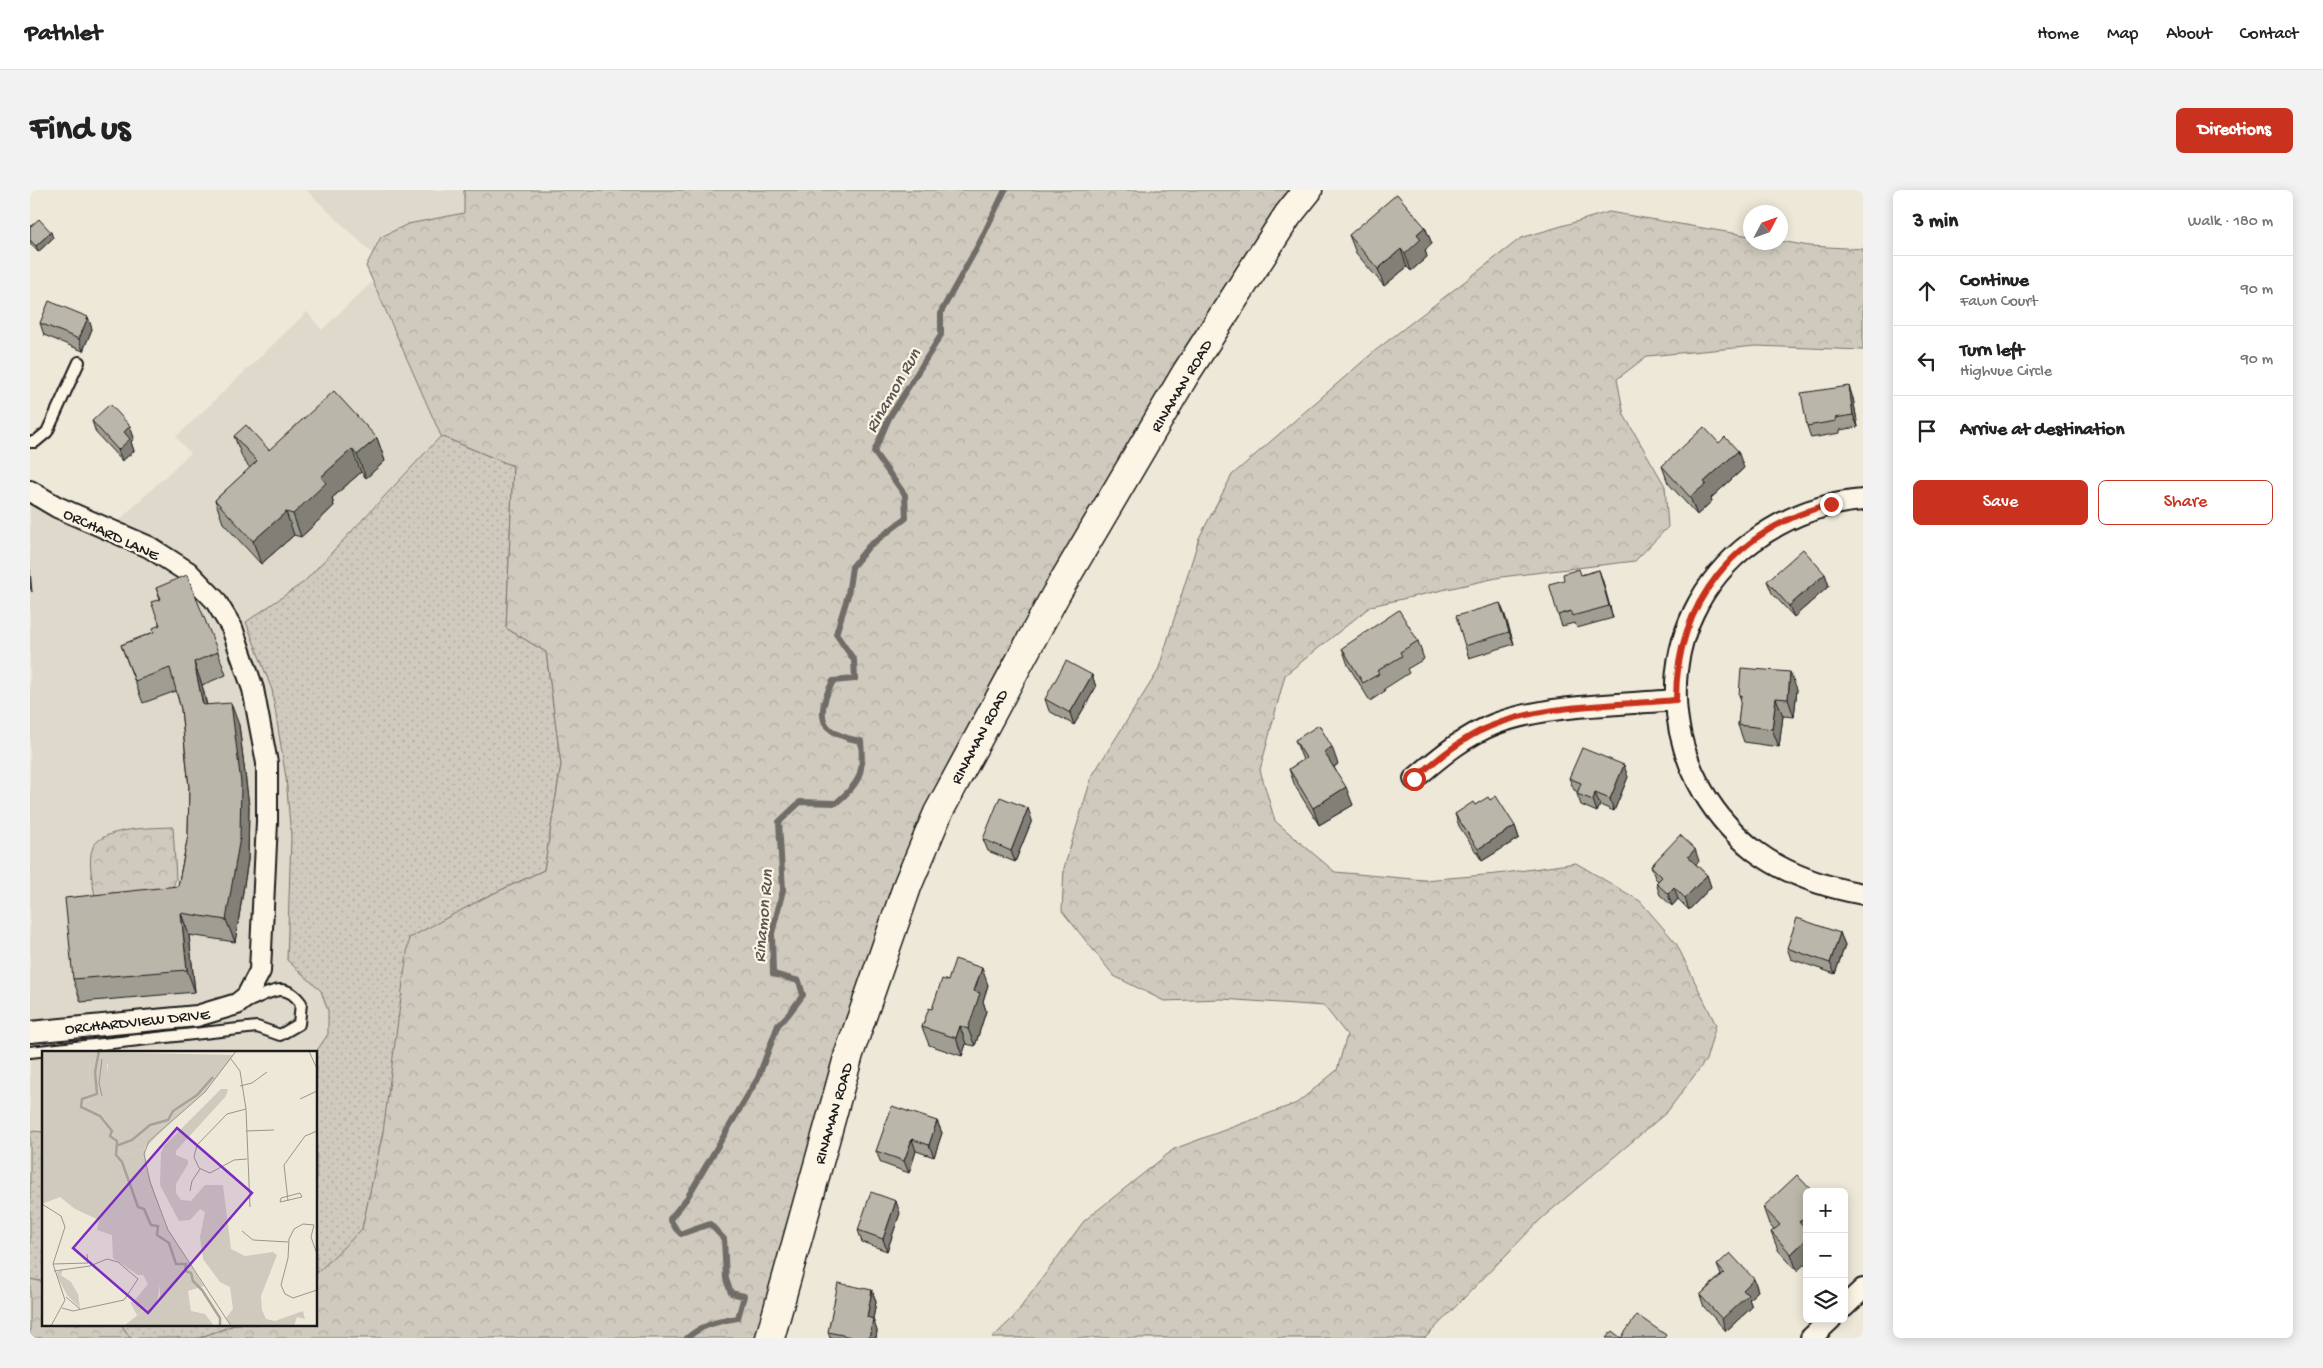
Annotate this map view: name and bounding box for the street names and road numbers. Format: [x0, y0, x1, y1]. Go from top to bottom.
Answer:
street label: RINAMAN ROAD [1148, 337, 1218, 437]
street label: ORCHARD LANE [60, 506, 162, 567]
street label: RINAMAN ROAD [948, 686, 1014, 788]
street label: ORCHARDVIEW DRIVE [64, 1006, 212, 1041]
street label: RINAMAN ROAD [812, 1060, 859, 1167]

